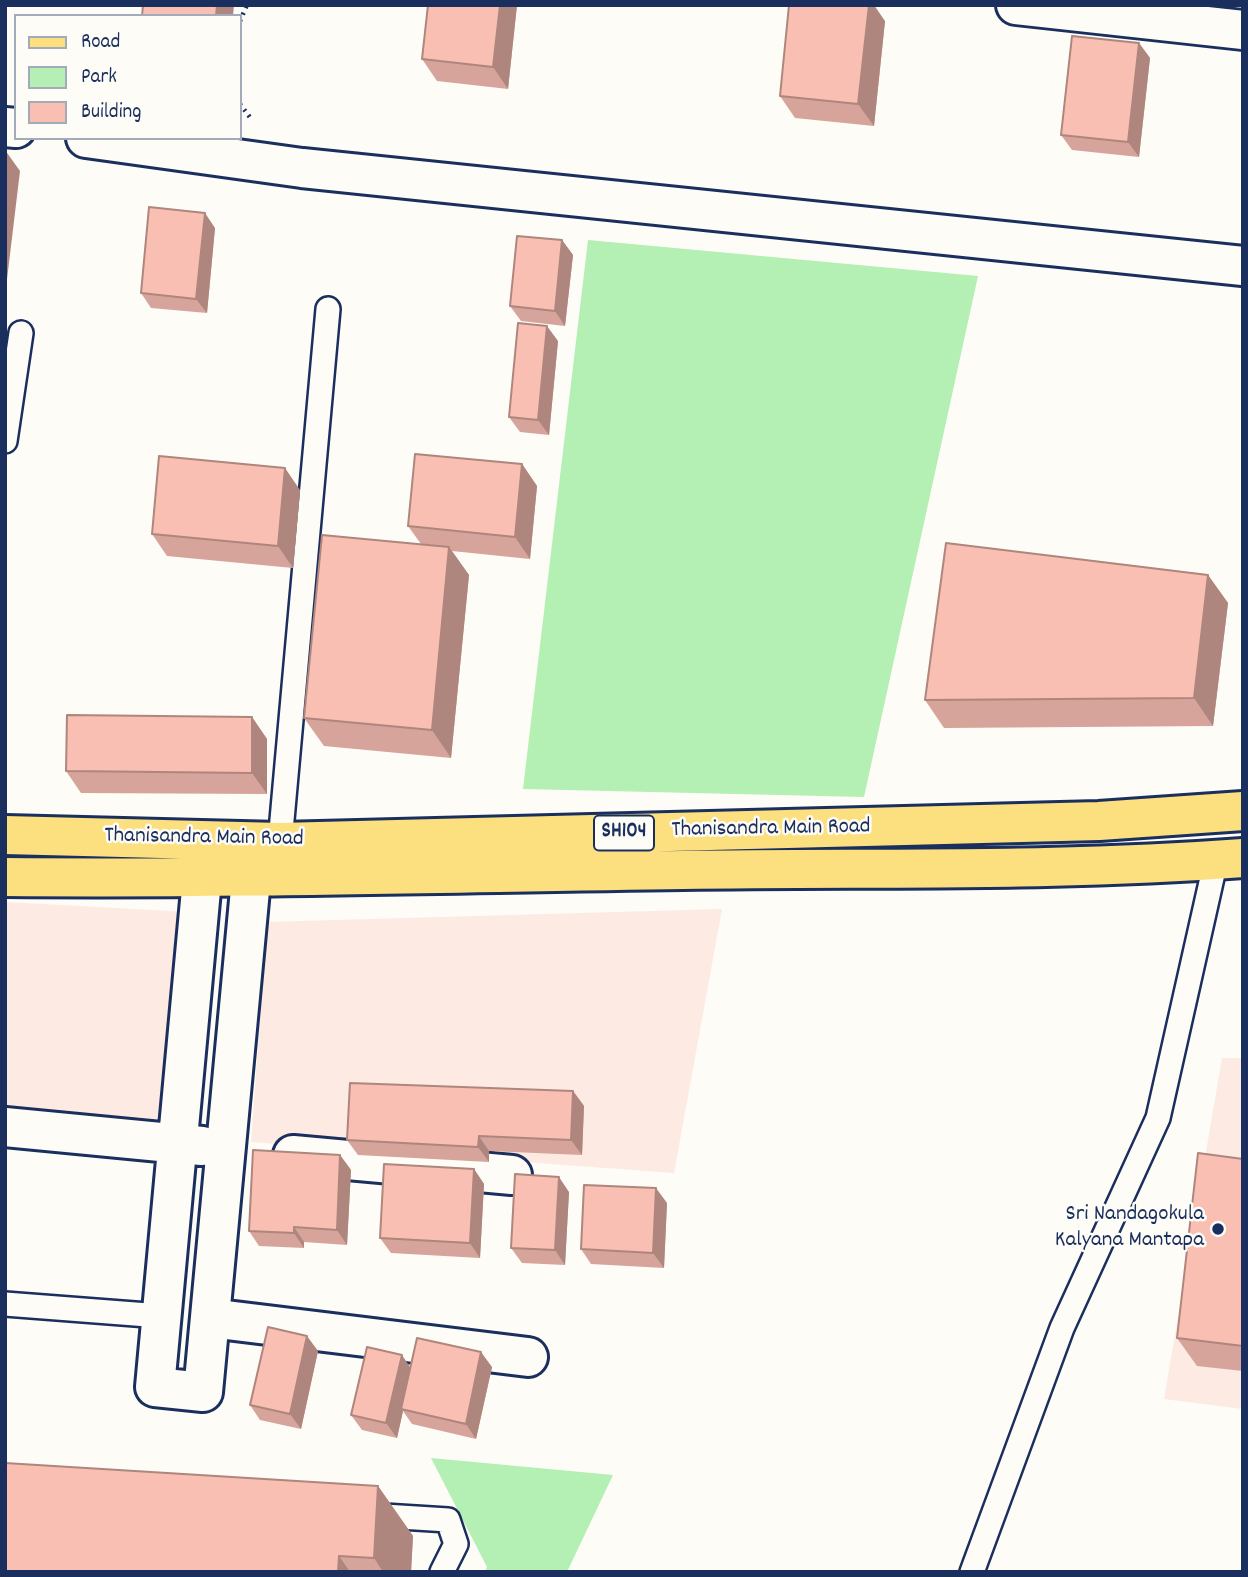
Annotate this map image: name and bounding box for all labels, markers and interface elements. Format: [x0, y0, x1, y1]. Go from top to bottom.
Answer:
legend [14, 14, 242, 140]
text: Road [81, 28, 120, 58]
text: Park [81, 63, 117, 93]
text: Building [81, 98, 141, 128]
street label: Thanisandra Main Road [671, 814, 871, 846]
road number: SH104 [594, 816, 654, 850]
street label: Thanisandra Main Road [104, 823, 304, 855]
place label: Sri Nandagokula Kalyana Mantapa [1055, 1202, 1204, 1256]
marker: Sri Nandagokula Kalyana Mantapa [1210, 1221, 1226, 1237]

